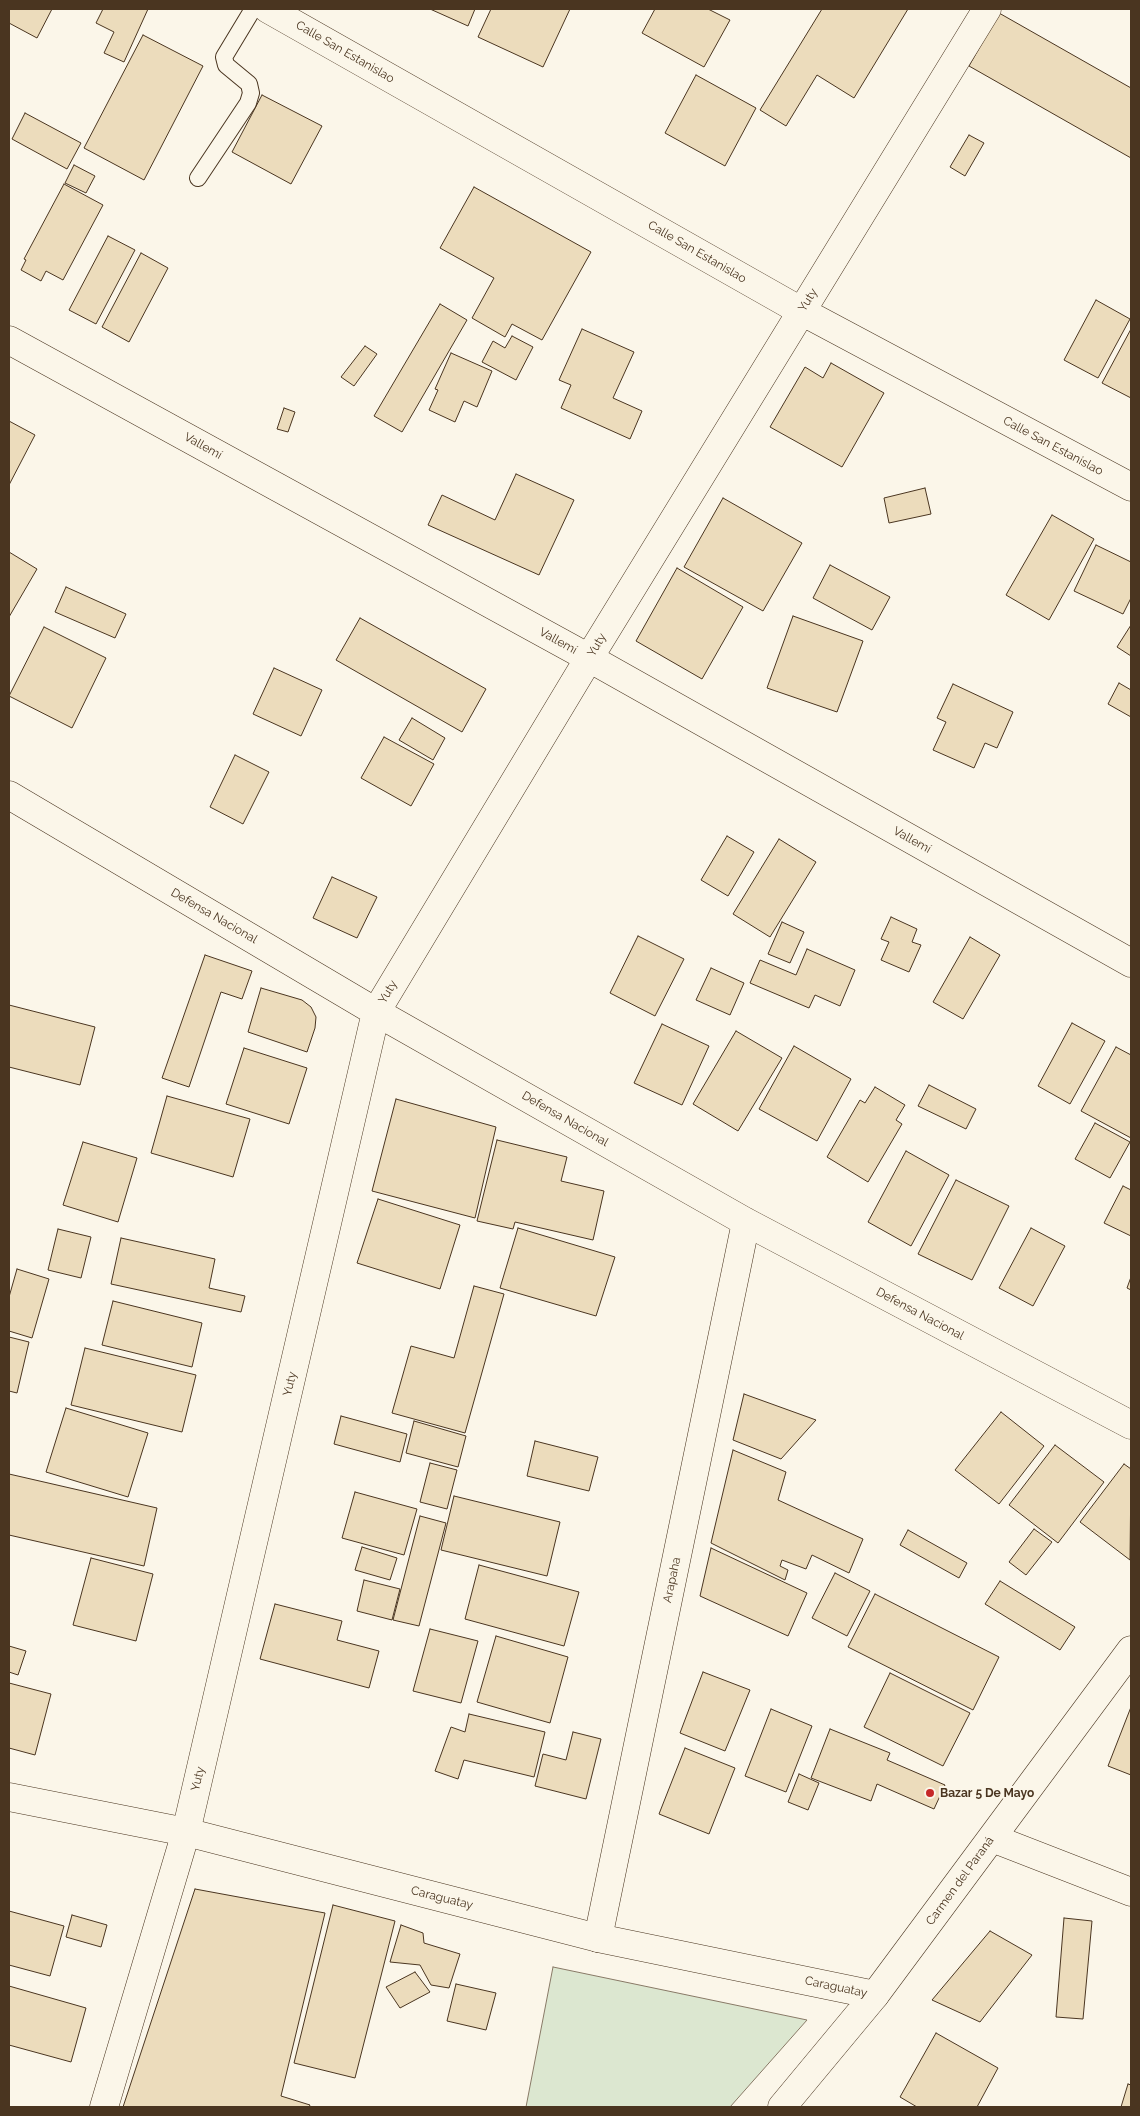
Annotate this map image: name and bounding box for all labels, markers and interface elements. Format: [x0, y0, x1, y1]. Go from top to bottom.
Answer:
street label: Calle San Estanislao [293, 18, 397, 86]
street label: Calle San Estanislao [645, 218, 749, 286]
street label: Yuty [795, 286, 821, 314]
street label: Calle San Estanislao [1000, 414, 1106, 478]
street label: Vallemí [181, 430, 225, 462]
street label: Vallemí [536, 625, 580, 657]
street label: Yuty [584, 631, 610, 659]
street label: Vallemí [890, 824, 934, 856]
street label: Defensa Nacional [168, 885, 260, 947]
street label: Yuty [375, 978, 401, 1006]
street label: Defensa Nacional [519, 1088, 611, 1150]
street label: Defensa Nacional [874, 1285, 966, 1343]
street label: Yuty [280, 1370, 300, 1398]
street label: Arapaha [660, 1556, 684, 1604]
street label: Yuty [188, 1765, 208, 1793]
place label: Bazar 5 De Mayo [940, 1786, 1034, 1800]
marker: Bazar 5 De Mayo [924, 1787, 936, 1799]
street label: Carmen del Paraná [923, 1834, 997, 1928]
street label: Caraguatay [409, 1883, 475, 1913]
street label: Caraguatay [803, 1973, 869, 2001]

